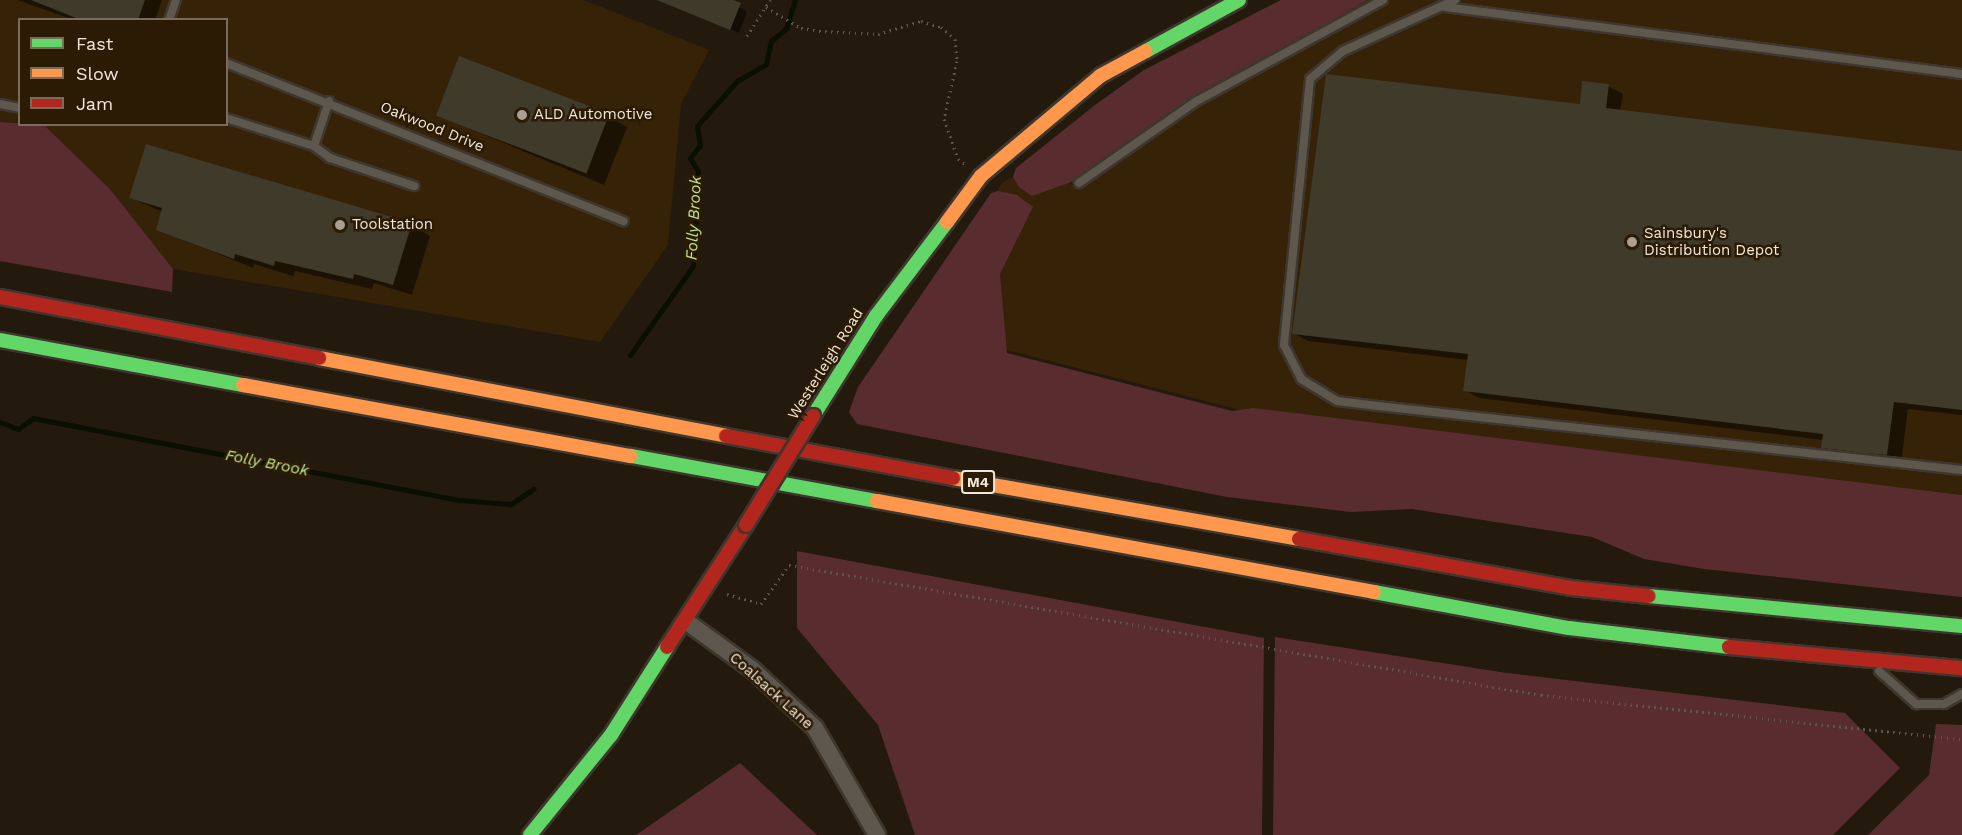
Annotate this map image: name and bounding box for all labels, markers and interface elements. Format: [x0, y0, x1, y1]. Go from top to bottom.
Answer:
legend [18, 18, 228, 126]
text: Fast [76, 33, 113, 54]
text: Slow [76, 63, 119, 84]
text: Jam [76, 93, 113, 114]
street label: Oakwood Drive [377, 98, 487, 156]
place label: ALD Automotive [534, 106, 653, 124]
marker: ALD Automotive [515, 108, 529, 122]
water label: Folly Brook [682, 175, 706, 261]
place label: Toolstation [352, 216, 433, 234]
marker: Toolstation [333, 218, 347, 232]
place label: Sainsbury's Distribution Depot [1644, 224, 1779, 259]
marker: Sainsbury's Distribution Depot [1625, 235, 1639, 249]
street label: Westerleigh Road [785, 305, 867, 423]
water label: Folly Brook [224, 445, 310, 481]
road number: M4 [960, 471, 996, 493]
street label: Coalsack Lane [726, 649, 816, 733]

